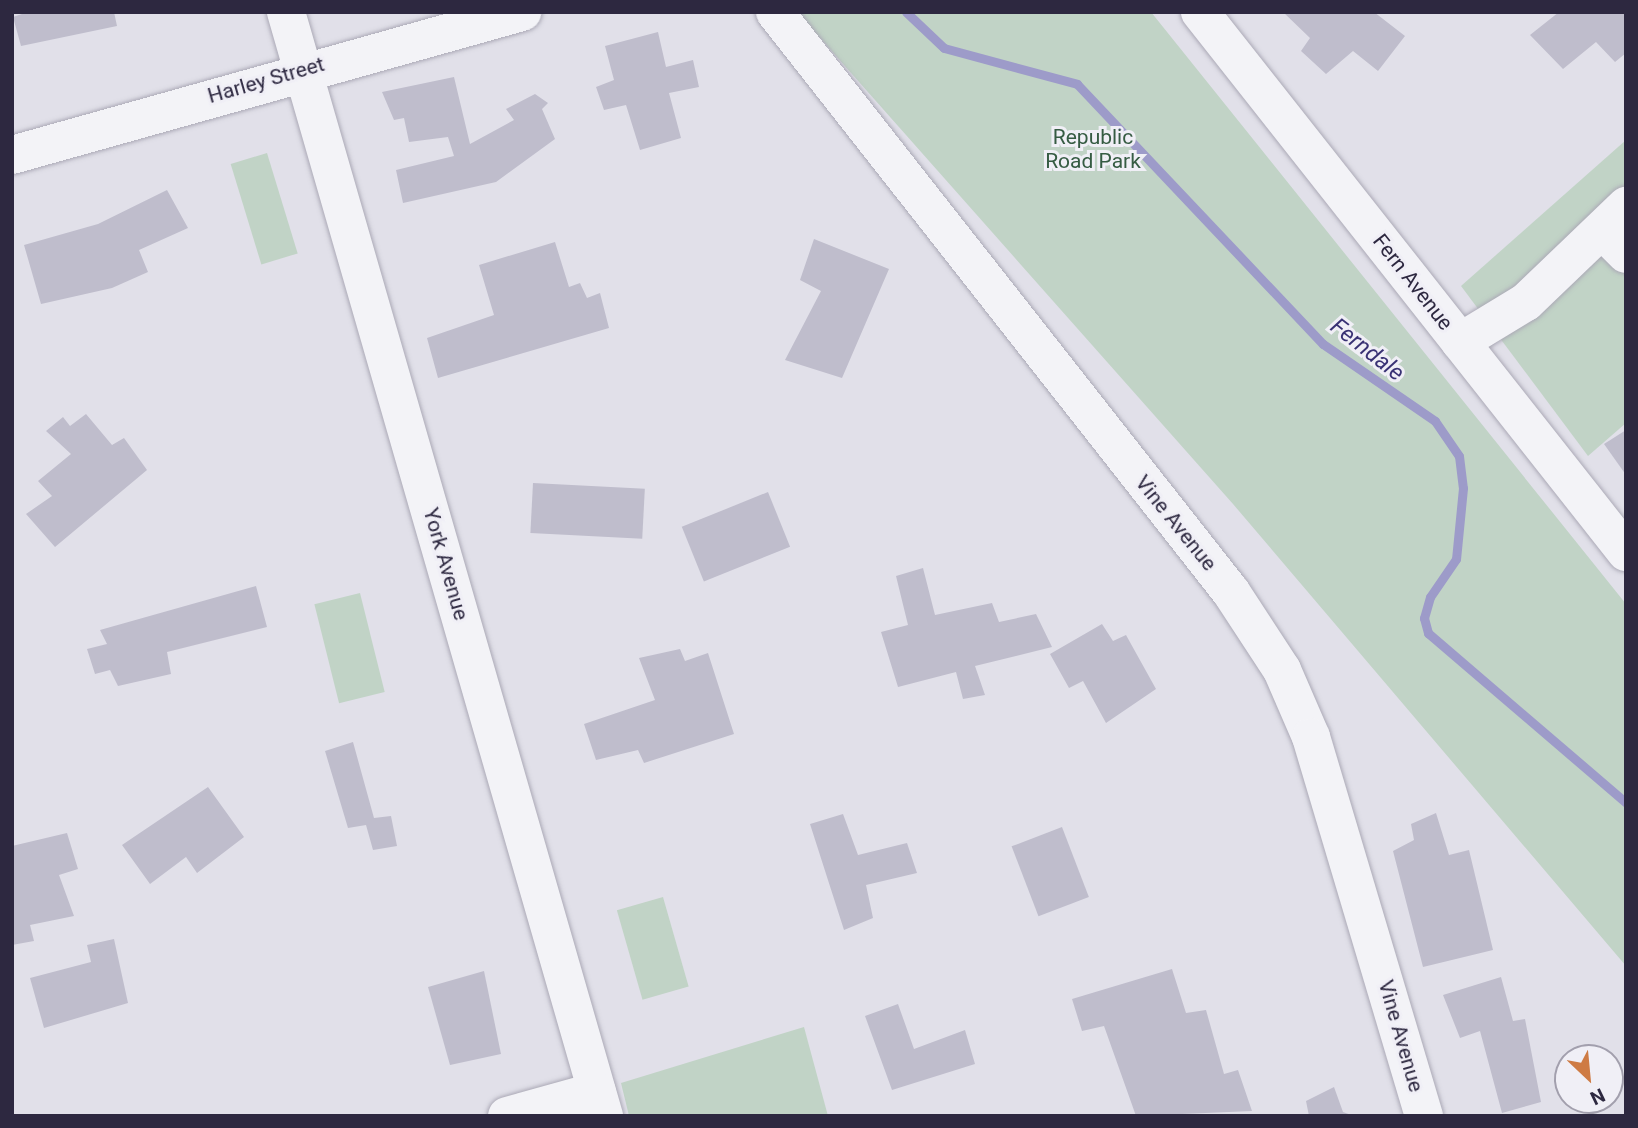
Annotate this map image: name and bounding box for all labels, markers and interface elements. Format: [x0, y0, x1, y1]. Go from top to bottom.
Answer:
street label: Harley Street [205, 51, 327, 109]
park label: Republic Road Park [1045, 124, 1141, 174]
street label: Fern Avenue [1368, 229, 1458, 335]
water label: Ferndale [1325, 313, 1409, 387]
street label: Vine Avenue [1130, 470, 1222, 576]
street label: York Avenue [418, 505, 474, 623]
street label: Vine Avenue [1373, 977, 1429, 1095]
north arrow [1554, 1044, 1624, 1114]
text: N [1586, 1083, 1609, 1110]

